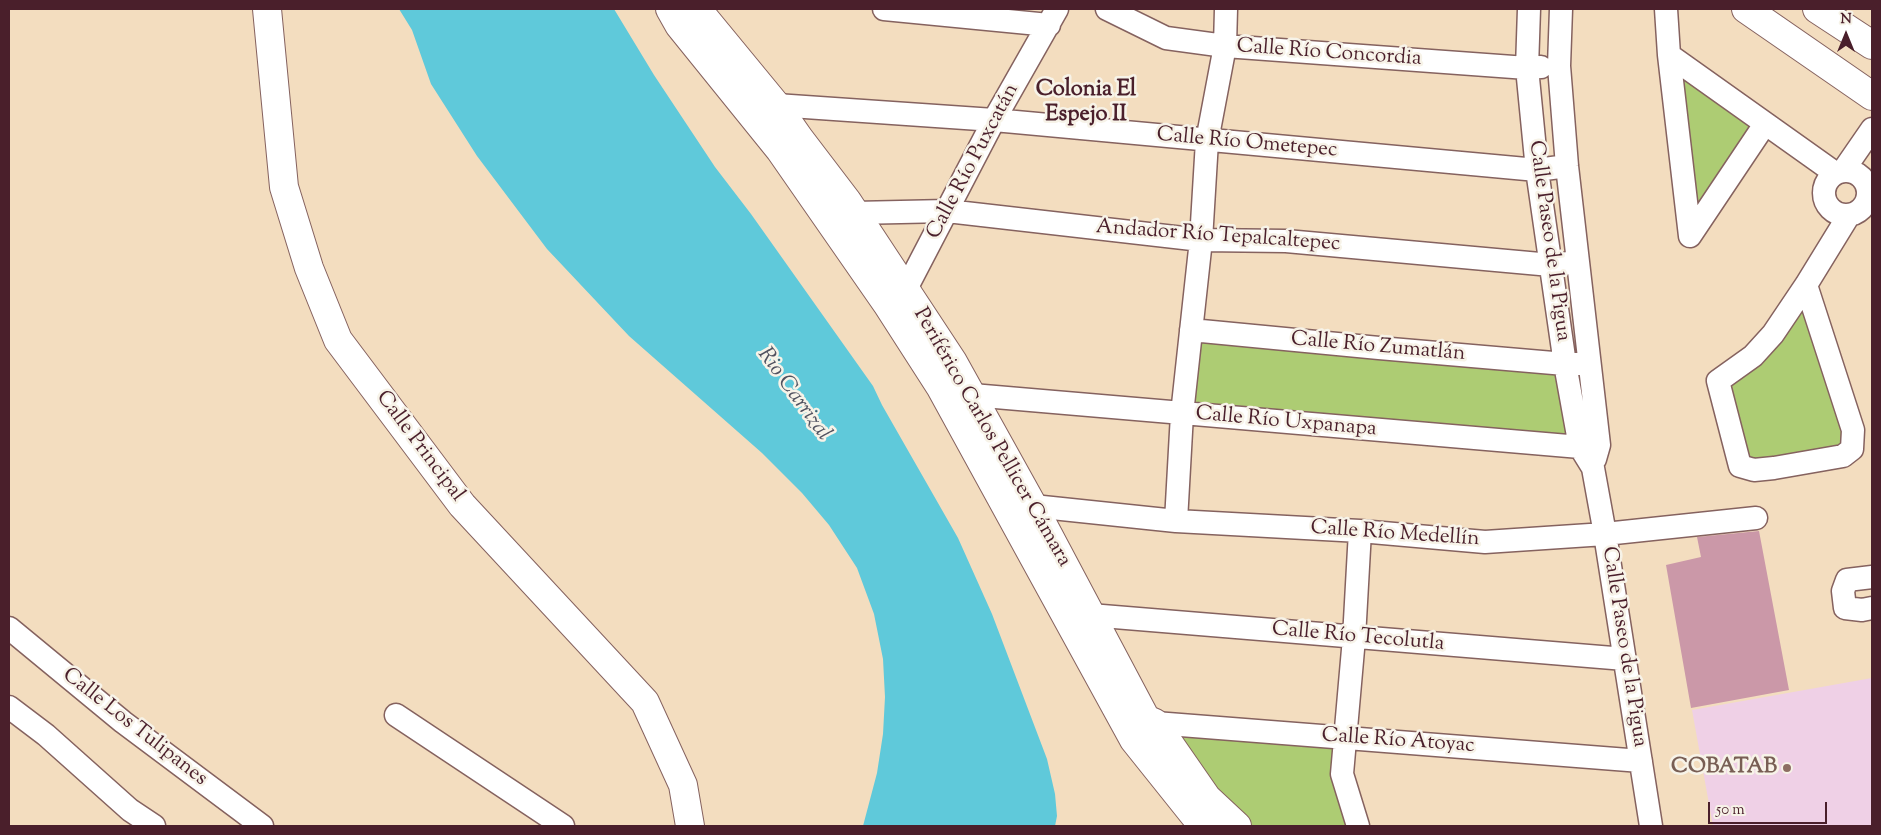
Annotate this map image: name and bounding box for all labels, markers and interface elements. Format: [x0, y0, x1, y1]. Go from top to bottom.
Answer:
north arrow [1821, 10, 1871, 60]
text: N [1840, 10, 1852, 30]
street label: Calle Río Concordia [1236, 35, 1422, 73]
district label: Colonia El Espejo II [1036, 78, 1136, 130]
street label: Calle Río Puxcatán [922, 80, 1026, 244]
street label: Calle Río Ometepec [1156, 124, 1338, 164]
street label: Calle Paseo de la Pigua [1521, 139, 1575, 343]
street label: Andador Río Tepalcaltepec [1095, 216, 1341, 258]
street label: Periférico Carlos Pellicer Cámara [906, 304, 1076, 572]
street label: Calle Río Zumatlán [1290, 328, 1466, 368]
water label: Rio Carrizal [750, 343, 836, 447]
street label: Calle Principal [369, 387, 469, 507]
street label: Calle Río Uxpanapa [1194, 403, 1378, 443]
street label: Calle Río Medellín [1310, 517, 1480, 553]
street label: Calle Paseo de la Pigua [1595, 545, 1651, 749]
street label: Calle Río Tecolutla [1271, 618, 1445, 658]
street label: Calle Los Tulipanes [56, 664, 212, 792]
street label: Calle Río Atoyac [1321, 724, 1475, 760]
place label: COBATAB [1671, 755, 1777, 781]
marker: COBATAB [1781, 762, 1793, 774]
scale bar [1711, 792, 1830, 824]
text: 50 m [1716, 800, 1745, 821]

